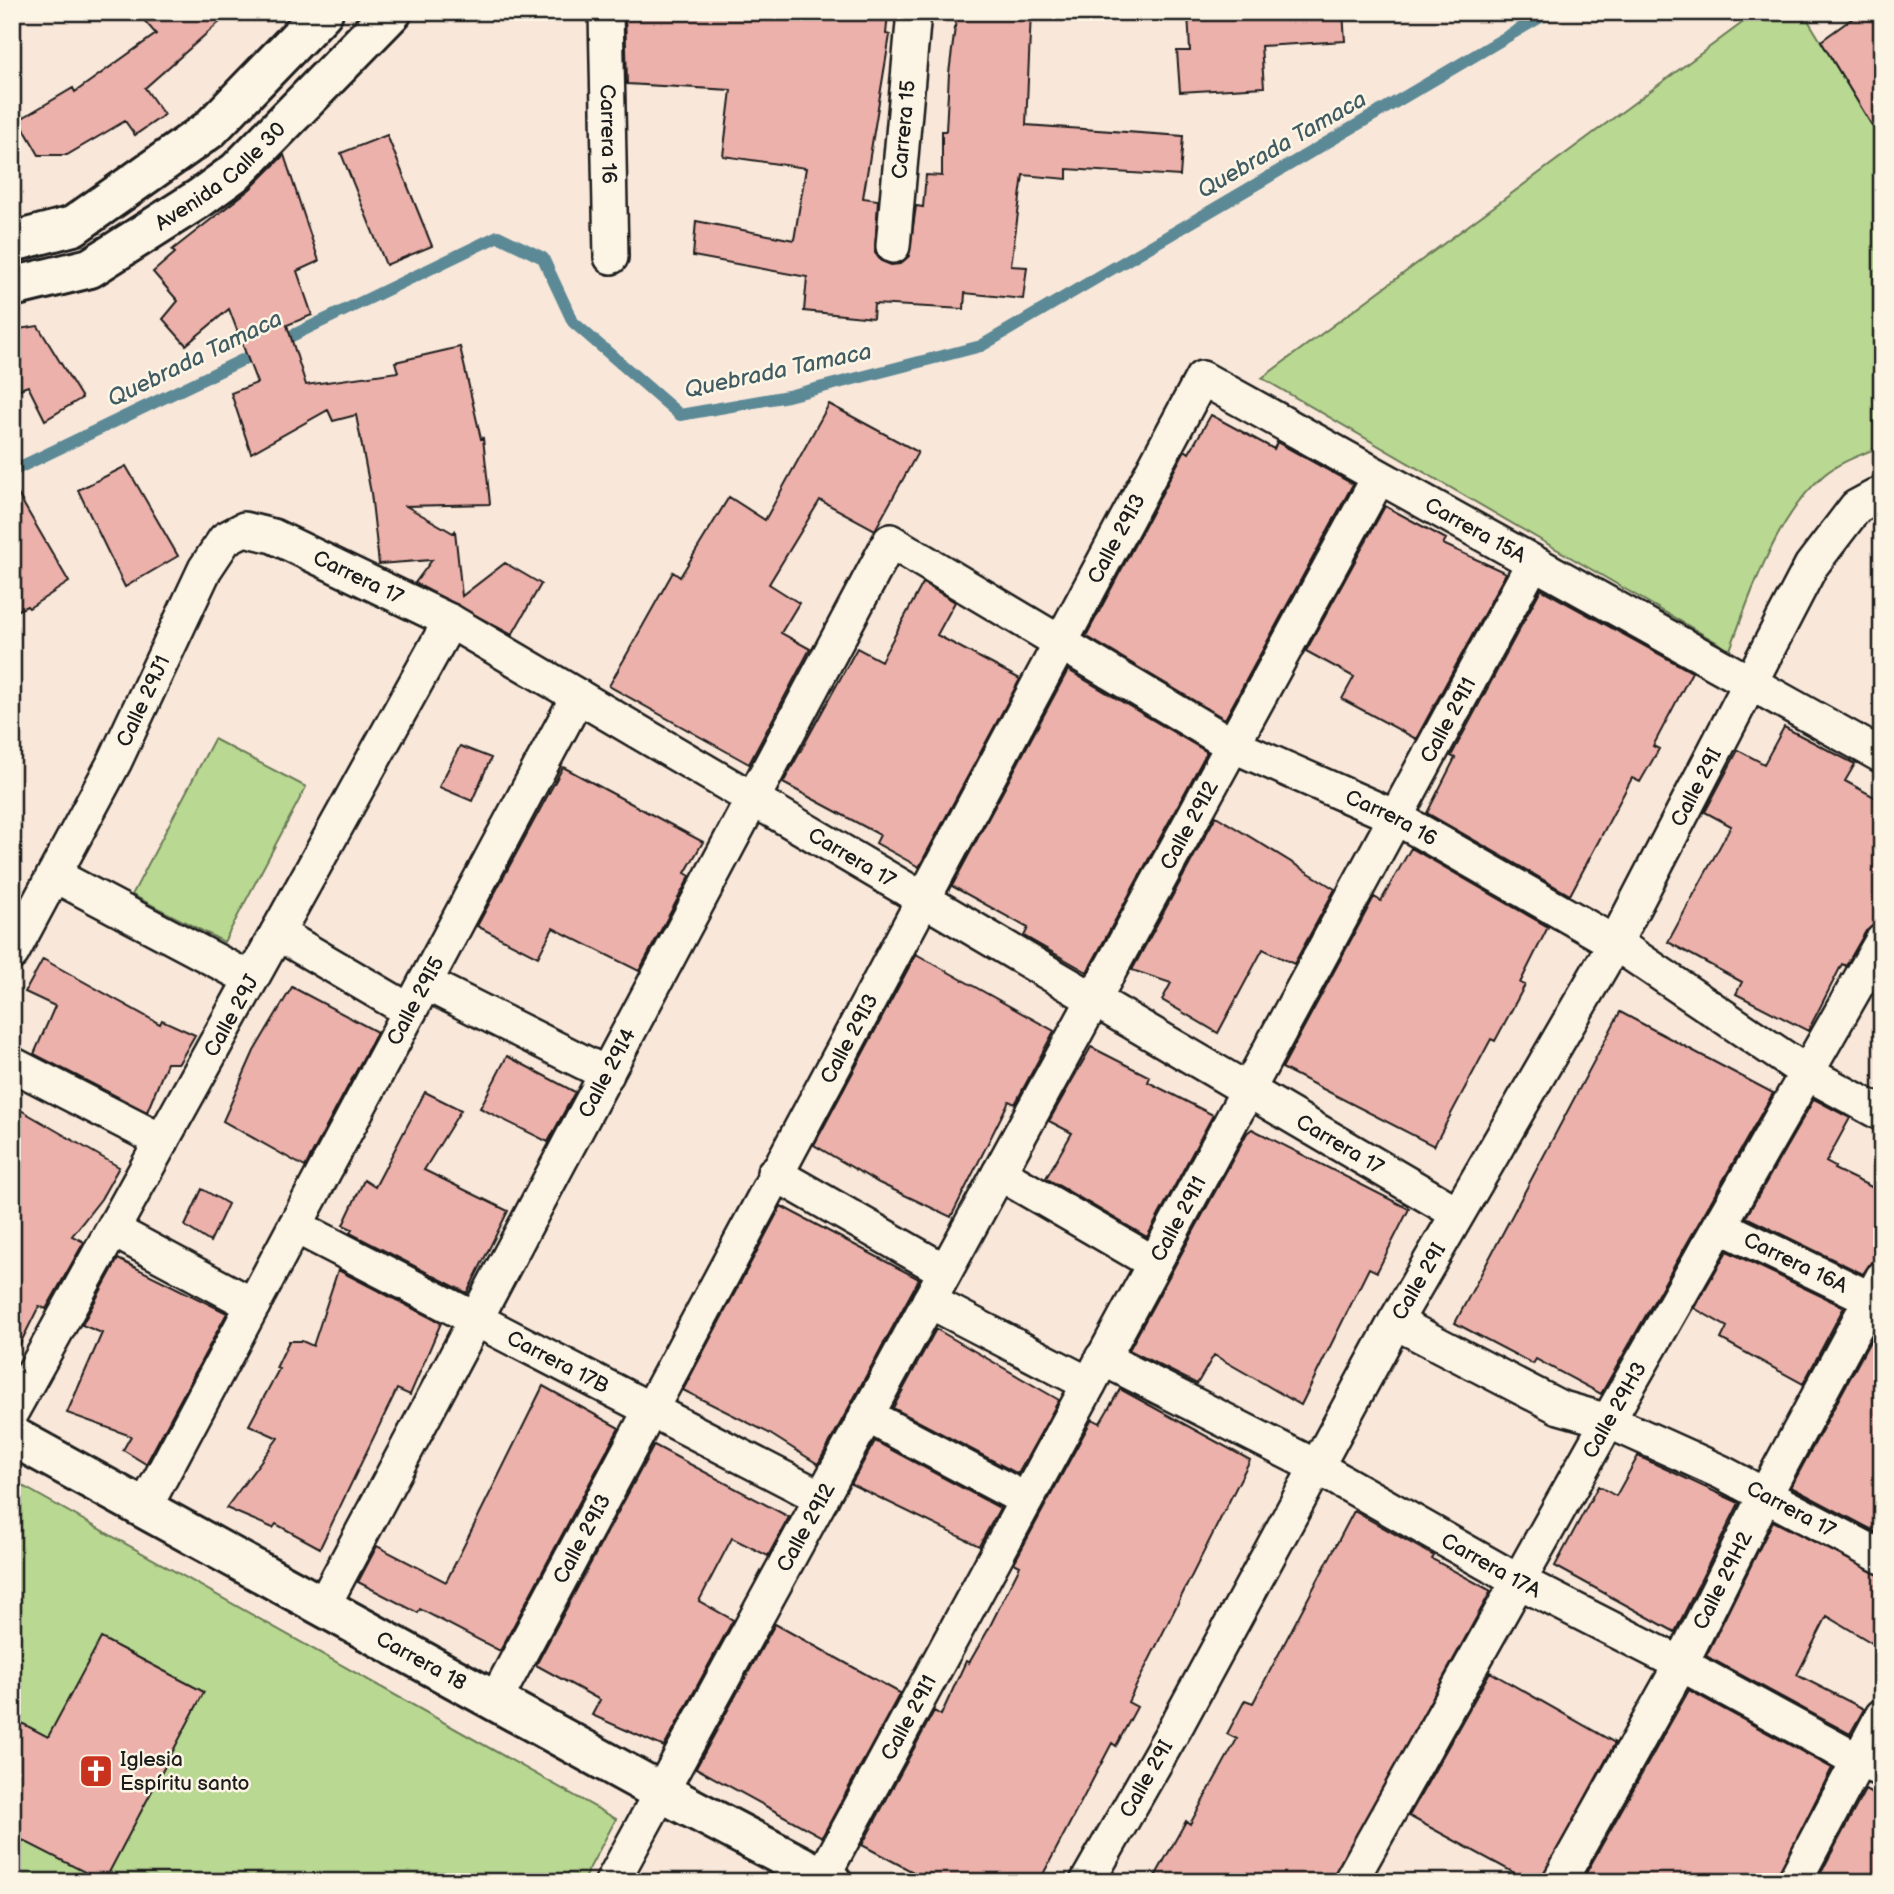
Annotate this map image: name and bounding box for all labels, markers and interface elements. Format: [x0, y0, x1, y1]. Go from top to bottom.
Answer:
street label: Carrera 15 [887, 79, 920, 180]
street label: Carrera 16 [595, 84, 622, 184]
water label: Quebrada Tamaca [1192, 85, 1372, 205]
street label: Avenida Calle 30 [150, 117, 290, 236]
water label: Quebrada Tamaca [103, 305, 287, 413]
water label: Quebrada Tamaca [682, 337, 874, 405]
street label: Calle 29I3 [1082, 489, 1150, 588]
street label: Carrera 15A [1421, 492, 1531, 568]
street label: Carrera 17 [309, 545, 408, 610]
street label: Calle 29J1 [111, 651, 175, 751]
street label: Calle 29I1 [1415, 673, 1481, 767]
street label: Calle 29I [1665, 744, 1727, 831]
street label: Calle 29I2 [1155, 776, 1224, 874]
street label: Carrera 16 [1342, 784, 1442, 851]
street label: Carrera 17 [804, 822, 901, 893]
street label: Calle 29I5 [381, 952, 449, 1050]
street label: Calle 29J [198, 970, 264, 1061]
street label: Calle 29I3 [815, 989, 883, 1088]
street label: Calle 29I4 [573, 1024, 641, 1122]
street label: Carrera 17 [1292, 1109, 1389, 1180]
street label: Calle 29I1 [1145, 1172, 1212, 1266]
street label: Carrera 16A [1739, 1227, 1852, 1298]
street label: Calle 29I [1386, 1238, 1451, 1325]
street label: Carrera 17B [503, 1325, 613, 1398]
street label: Calle 29H3 [1577, 1357, 1652, 1463]
street label: Carrera 17 [1742, 1475, 1841, 1543]
street label: Calle 29I2 [771, 1478, 840, 1576]
street label: Calle 29I3 [548, 1490, 616, 1588]
street label: Calle 29H2 [1688, 1527, 1758, 1634]
street label: Carrera 17A [1437, 1528, 1545, 1603]
street label: Carrera 18 [372, 1626, 471, 1695]
street label: Calle 29I1 [875, 1671, 942, 1765]
street label: Calle 29I [1114, 1735, 1178, 1822]
place label: Iglesia Espíritu santo [120, 1747, 250, 1796]
church icon: Iglesia Espíritu santo [77, 1752, 115, 1790]

